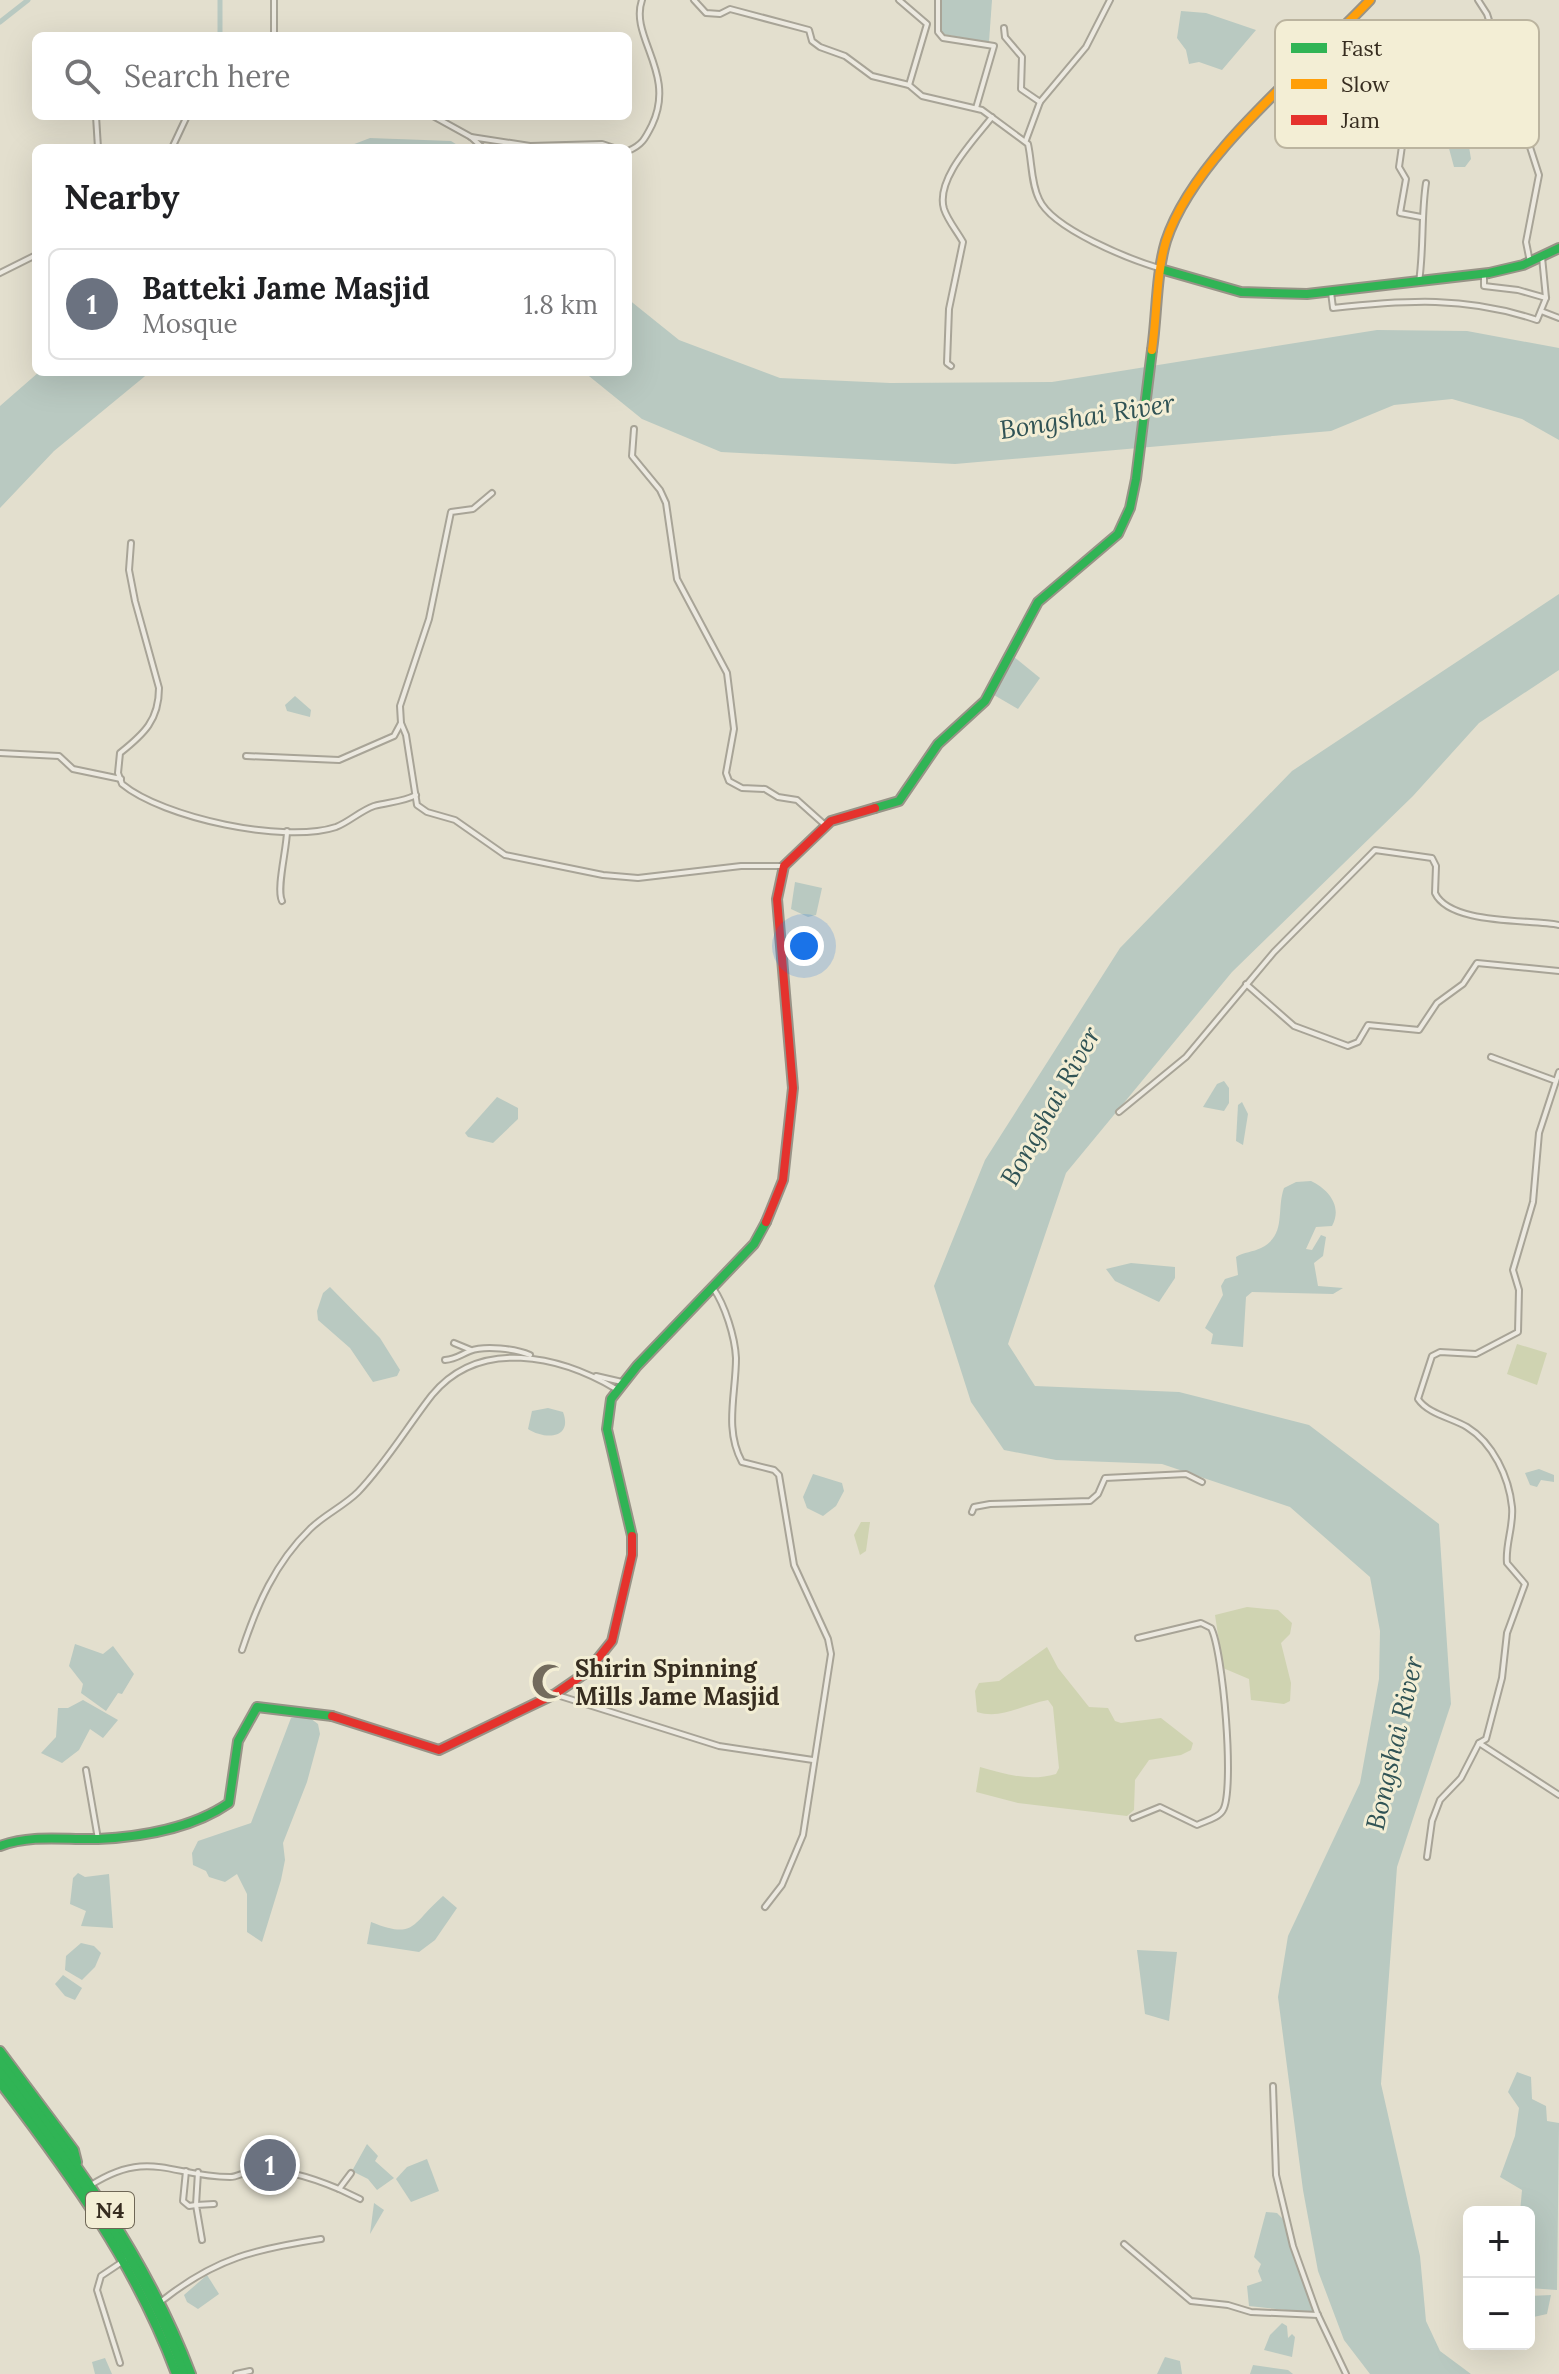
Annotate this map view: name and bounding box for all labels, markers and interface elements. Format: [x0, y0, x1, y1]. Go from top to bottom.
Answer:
legend [1275, 20, 1539, 148]
search box [32, 32, 632, 120]
text: Fast [1341, 34, 1383, 62]
icon: search [60, 54, 104, 98]
text: Search here [124, 57, 291, 95]
text: Slow [1341, 70, 1390, 98]
text: Jam [1340, 106, 1380, 134]
text: Nearby [64, 175, 180, 218]
text: Batteki Jame Masjid [142, 269, 430, 307]
text: 1 [87, 288, 97, 321]
text: 1.8 km [523, 288, 598, 321]
text: Mosque [142, 307, 238, 340]
water label: Bongshai River [997, 386, 1177, 446]
your location [784, 926, 824, 966]
water label: Bongshai River [993, 1020, 1107, 1191]
place label: Shirin Spinning Mills Jame Masjid [575, 1653, 780, 1712]
water label: Bongshai River [1358, 1653, 1430, 1833]
mosque icon: Shirin Spinning Mills Jame Masjid [530, 1663, 568, 1701]
pin: 1 [244, 2135, 296, 2195]
road number: N4 [86, 2192, 134, 2228]
map controls [1463, 2206, 1535, 2350]
button: + [1463, 2206, 1535, 2278]
button: − [1463, 2278, 1535, 2350]

